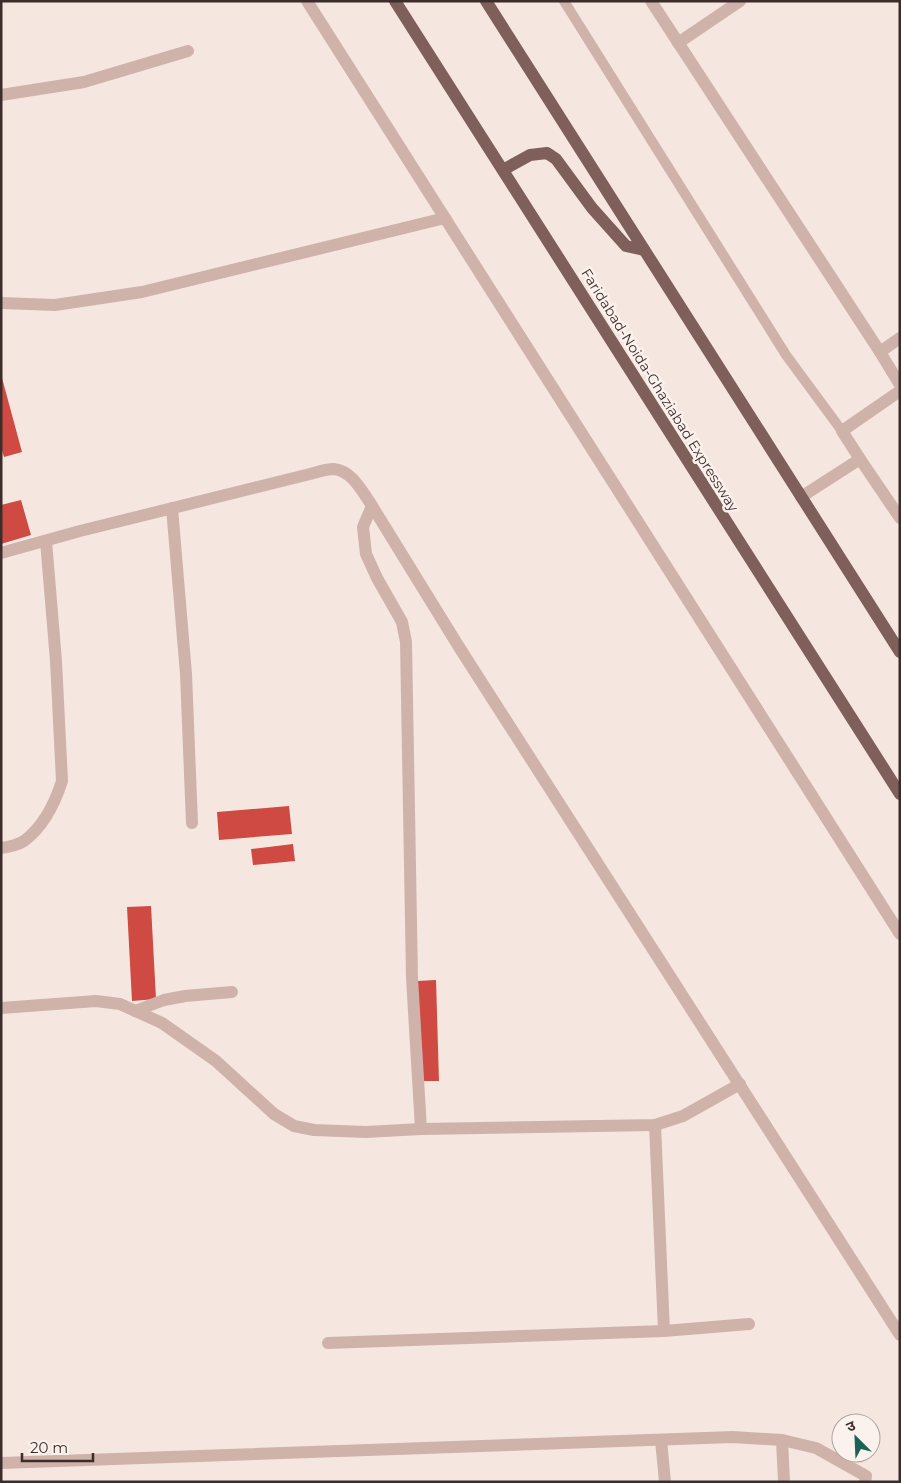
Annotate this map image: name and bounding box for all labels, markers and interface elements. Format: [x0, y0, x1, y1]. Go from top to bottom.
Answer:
street label: Faridabad-Noida-Ghaziabad Expressway [577, 265, 743, 515]
north arrow [831, 1413, 881, 1463]
text: उ [843, 1416, 859, 1436]
scale bar [22, 1430, 94, 1462]
text: 20 m [30, 1438, 68, 1457]

